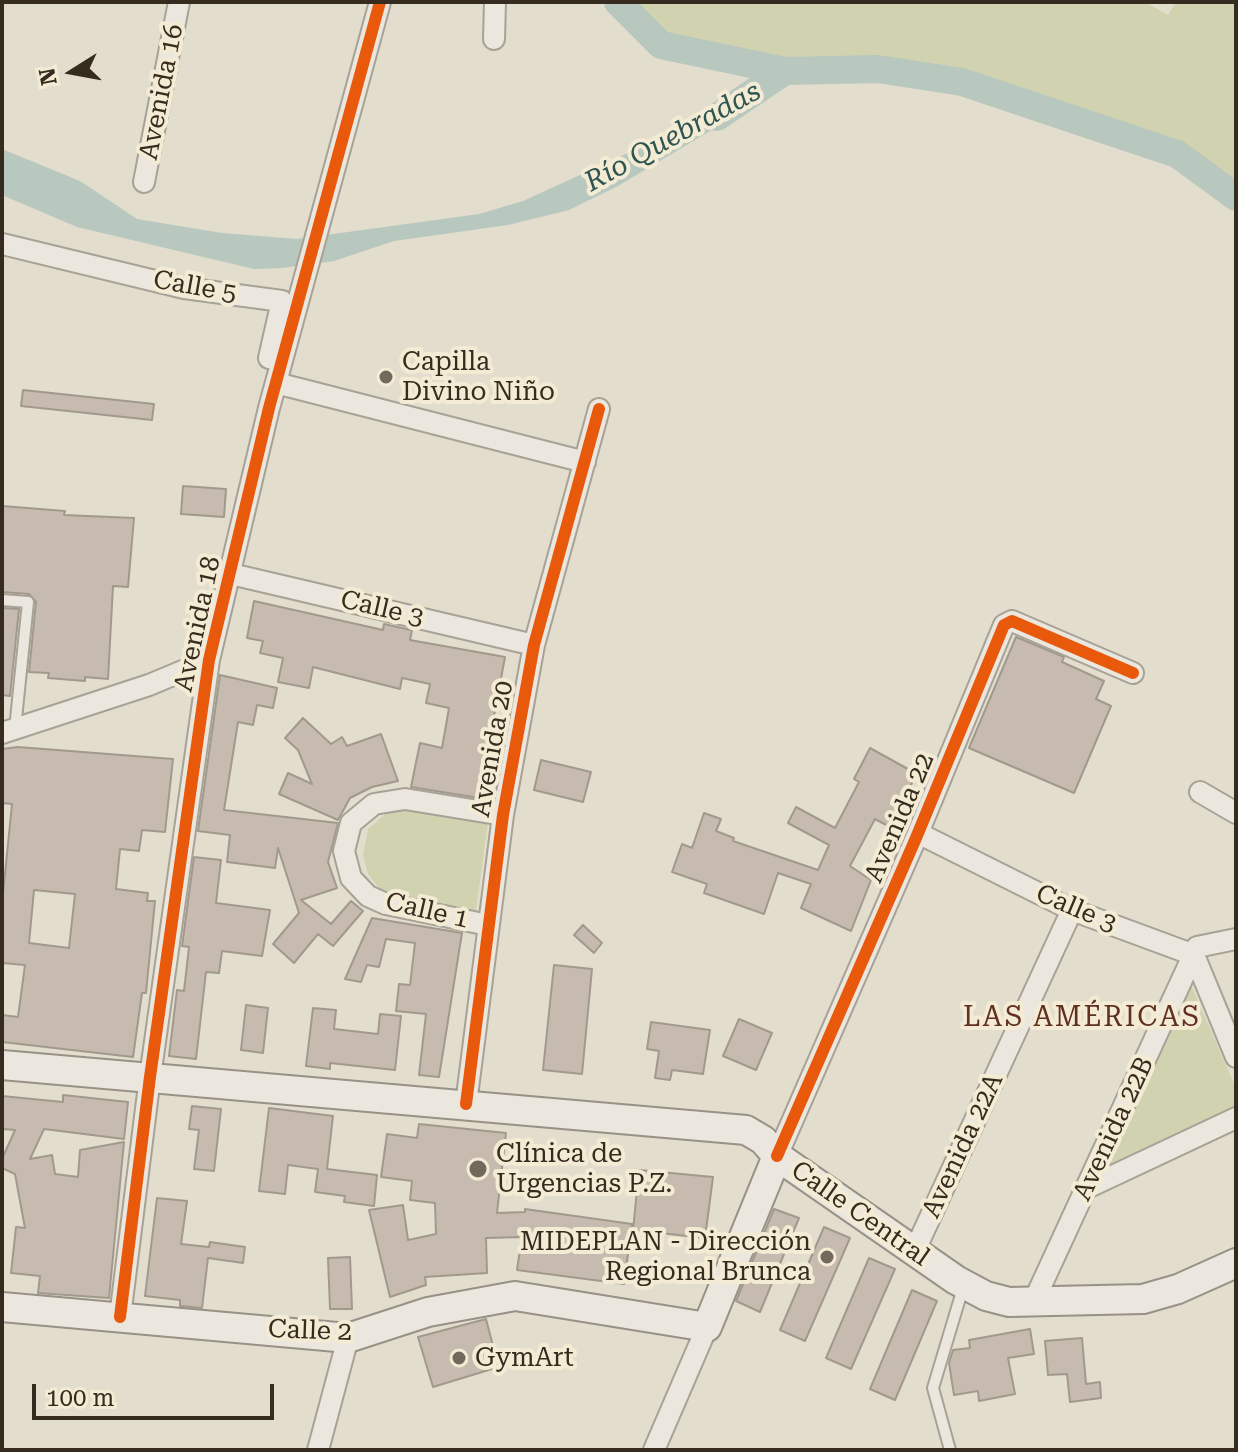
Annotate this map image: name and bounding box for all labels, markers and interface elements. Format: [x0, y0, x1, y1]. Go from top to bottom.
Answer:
street label: Avenida 16 [134, 21, 190, 163]
north arrow [32, 32, 112, 112]
text: N [34, 66, 62, 87]
water label: Río Quebradas [579, 75, 767, 199]
street label: Calle 5 [151, 264, 239, 310]
place label: Capilla Divino Niño [402, 346, 555, 408]
marker: Capilla Divino Niño [377, 368, 395, 386]
street label: Avenida 18 [168, 553, 228, 695]
street label: Calle 3 [337, 584, 427, 634]
street label: Avenida 20 [466, 678, 520, 820]
street label: Avenida 22 [859, 749, 941, 887]
street label: Calle 3 [1031, 878, 1121, 940]
street label: Calle 1 [382, 886, 472, 936]
district label: LAS AMÉRICAS [963, 1001, 1201, 1035]
street label: Avenida 22B [1067, 1052, 1161, 1206]
street label: Avenida 22A [916, 1069, 1010, 1223]
place label: Clínica de Urgencias P.Z. [496, 1138, 672, 1200]
street label: Calle Central [785, 1155, 935, 1273]
marker: Clínica de Urgencias P.Z. [467, 1158, 489, 1180]
place label: MIDEPLAN - Dirección Regional Brunca [520, 1226, 811, 1288]
marker: MIDEPLAN - Dirección Regional Brunca [818, 1248, 836, 1266]
street label: Calle 2 [267, 1314, 353, 1348]
place label: GymArt [475, 1342, 574, 1374]
marker: GymArt [450, 1349, 468, 1367]
scale bar [36, 1368, 278, 1418]
text: 100 m [46, 1384, 114, 1412]

